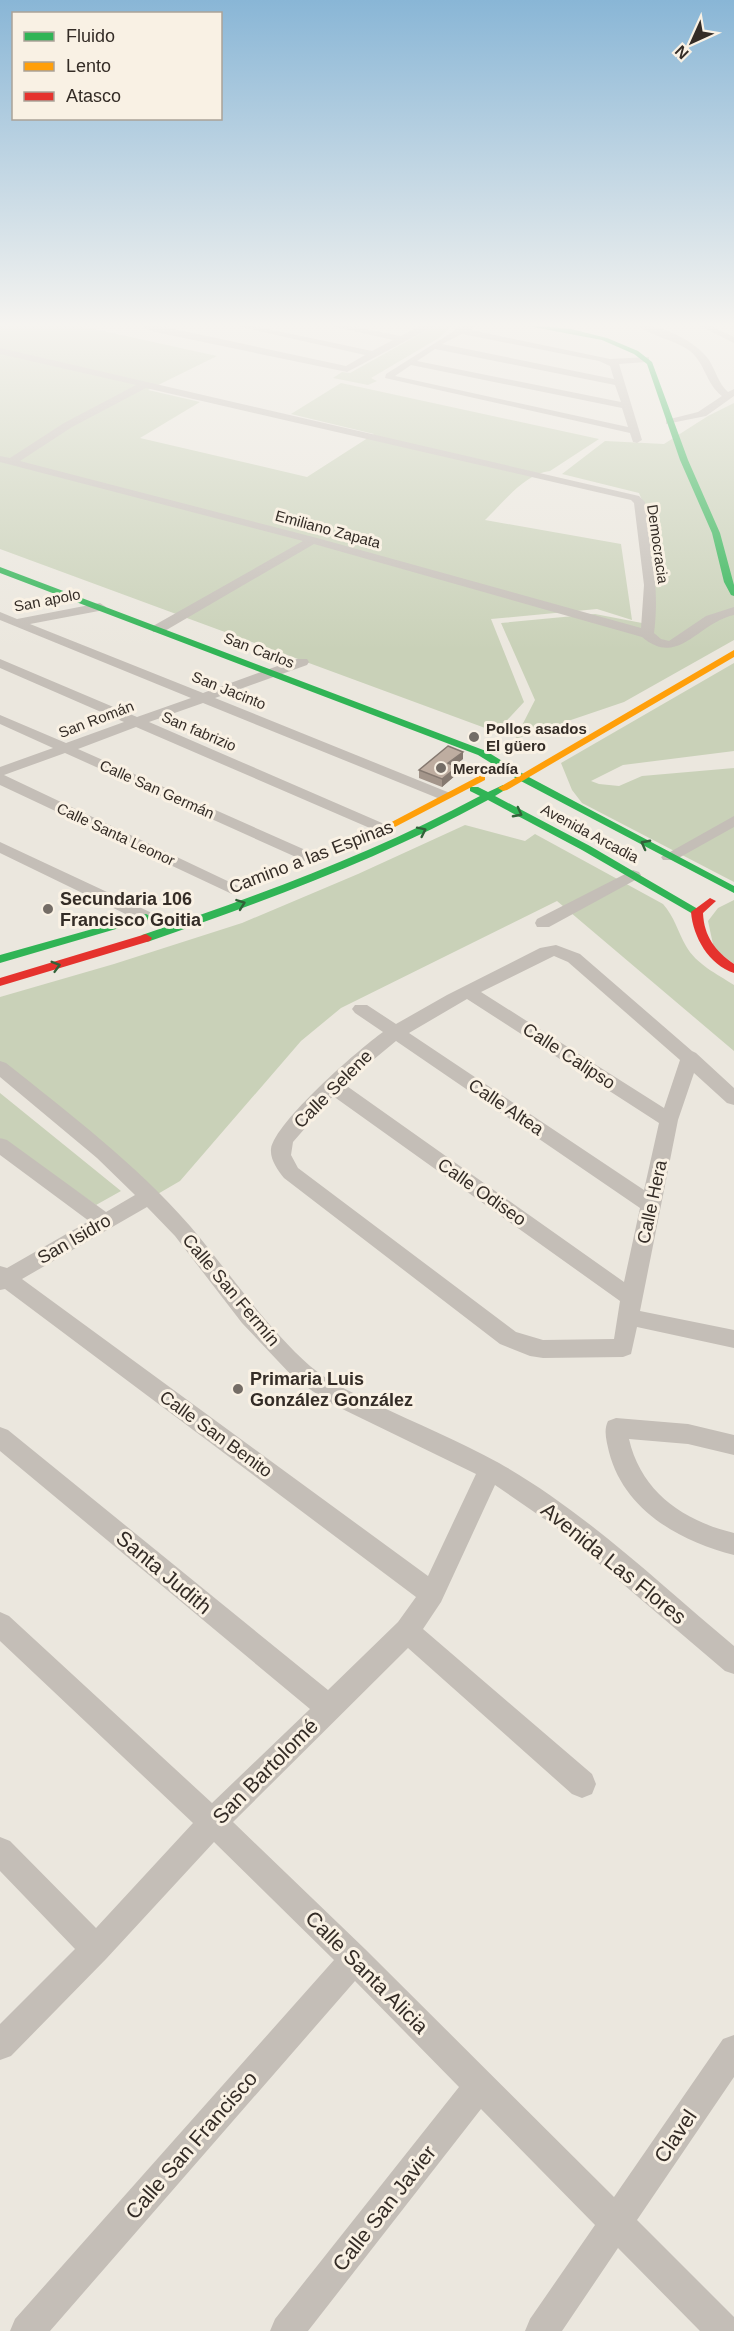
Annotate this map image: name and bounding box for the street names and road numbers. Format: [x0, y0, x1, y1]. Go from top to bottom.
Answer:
street label: Democracia [644, 503, 672, 585]
street label: Emiliano Zapata [273, 507, 383, 551]
street label: San apolo [12, 585, 82, 615]
street label: San Carlos [221, 629, 297, 671]
street label: San Jacinto [189, 667, 269, 713]
street label: San Román [56, 697, 136, 741]
street label: San fabrizio [159, 708, 239, 754]
street label: Calle San Germán [97, 756, 217, 822]
street label: Calle Santa Leonor [54, 799, 178, 869]
street label: Avenida Arcadia [538, 800, 642, 866]
street label: Camino a las Espinas [226, 816, 396, 898]
street label: Calle Calipso [519, 1019, 619, 1093]
street label: Calle Selene [290, 1046, 376, 1132]
street label: Calle Altea [465, 1075, 548, 1140]
street label: Calle Odiseo [434, 1154, 530, 1230]
street label: Calle Hera [633, 1157, 671, 1246]
street label: San Isidro [34, 1210, 114, 1268]
street label: Calle San Fermín [178, 1230, 284, 1350]
street label: Calle San Benito [156, 1387, 276, 1481]
street label: Avenida Las Flores [537, 1498, 691, 1628]
street label: Santa Judith [112, 1526, 216, 1618]
street label: San Bartolomé [208, 1714, 322, 1828]
street label: Calle Santa Alicia [301, 1906, 433, 2038]
street label: Calle San Francisco [121, 2067, 261, 2223]
street label: Clavel [649, 2105, 701, 2167]
street label: Calle San Javier [328, 2141, 440, 2275]

